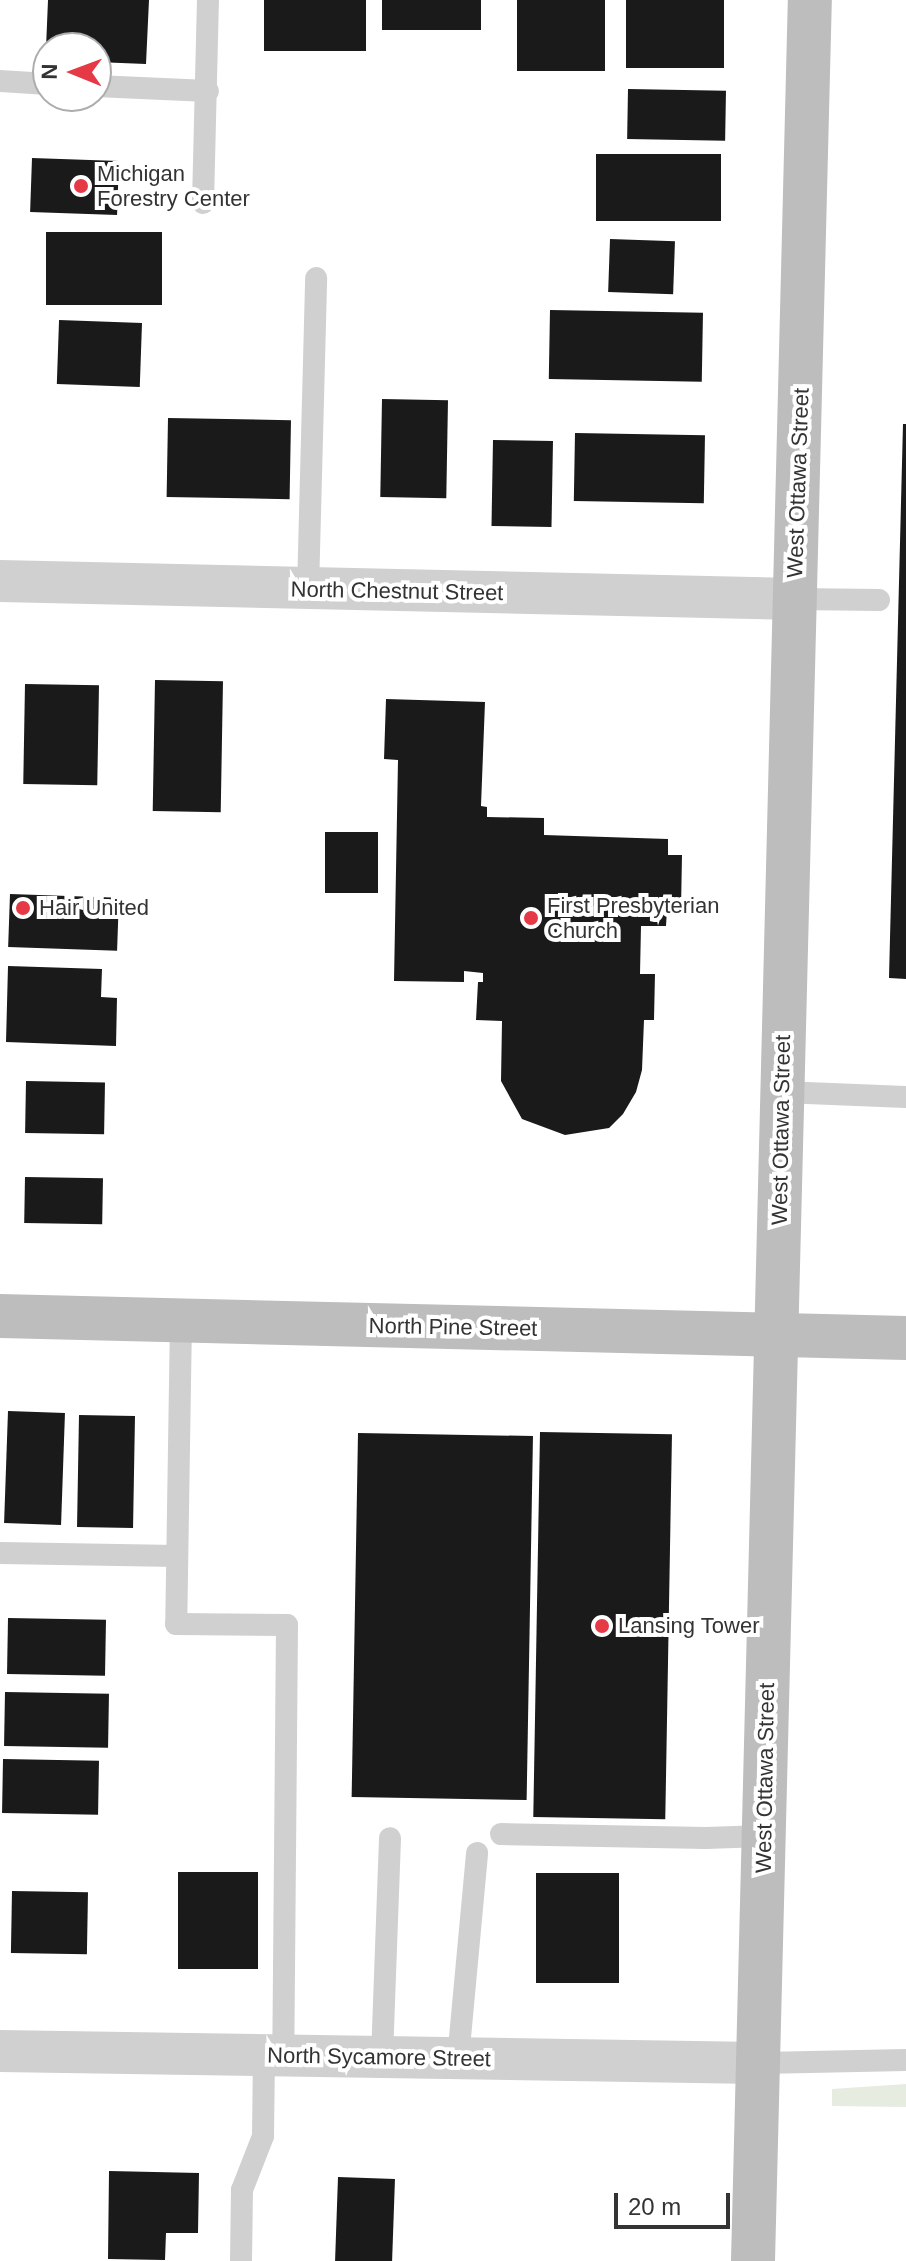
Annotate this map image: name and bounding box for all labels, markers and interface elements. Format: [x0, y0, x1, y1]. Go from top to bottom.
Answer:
north arrow [32, 32, 112, 112]
text: N [37, 63, 62, 80]
place label: Michigan Forestry Center [97, 160, 250, 212]
marker: Michigan Forestry Center [72, 177, 90, 195]
street label: West Ottawa Street [781, 387, 815, 579]
street label: North Chestnut Street [290, 576, 504, 606]
place label: First Presbyterian Church [547, 892, 719, 944]
place label: Hair United [39, 895, 149, 921]
marker: Hair United [14, 899, 32, 917]
marker: First Presbyterian Church [522, 909, 540, 927]
street label: West Ottawa Street [766, 1035, 796, 1225]
street label: North Pine Street [368, 1312, 538, 1342]
place label: Lansing Tower [618, 1613, 760, 1639]
marker: Lansing Tower [593, 1617, 611, 1635]
street label: West Ottawa Street [750, 1683, 780, 1873]
street label: North Sycamore Street [267, 2042, 491, 2072]
scale bar [618, 2177, 734, 2227]
text: 20 m [628, 2193, 681, 2220]

